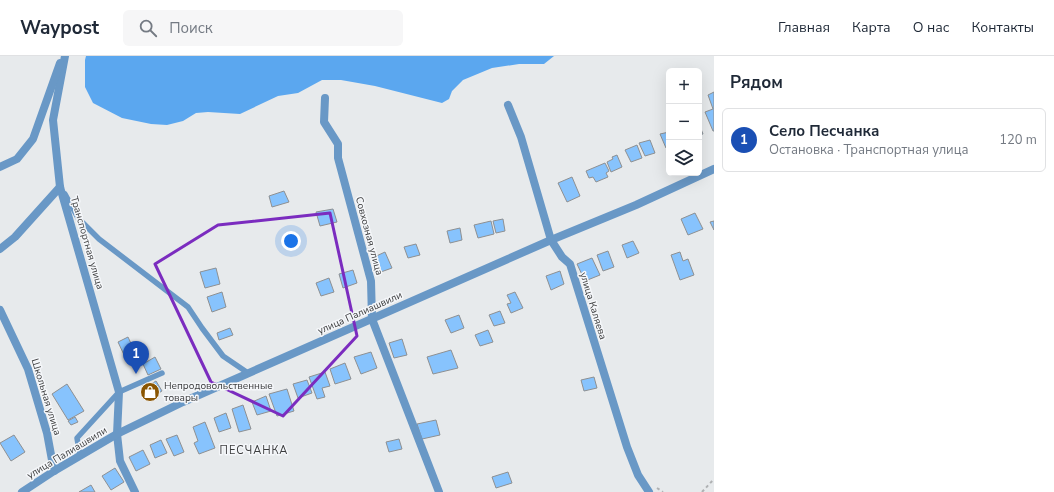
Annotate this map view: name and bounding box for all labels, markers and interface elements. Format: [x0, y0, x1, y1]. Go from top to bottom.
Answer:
search box [123, 10, 403, 46]
text: Waypost [20, 15, 99, 41]
icon: search [137, 17, 159, 39]
text: Поиск [169, 18, 213, 38]
text: Главная [778, 18, 830, 37]
text: Карта [852, 18, 891, 37]
text: О нас [913, 18, 949, 37]
text: Контакты [971, 18, 1034, 37]
map controls [666, 68, 702, 176]
button: + [666, 68, 702, 104]
text: Рядом [730, 71, 783, 94]
button: − [666, 104, 702, 140]
text: Село Песчанка [769, 121, 879, 141]
text: 1 [740, 131, 748, 149]
text: 120 m [999, 131, 1037, 149]
button: layers [666, 140, 702, 176]
text: Остановка · Транспортная улица [769, 141, 969, 159]
street label: Транспортная улица [67, 195, 107, 291]
street label: Совхозная улица [352, 195, 386, 277]
your location [281, 231, 301, 251]
street label: улица Каляева [576, 271, 610, 341]
street label: улица Палиашвили [315, 288, 405, 338]
pin: 1 [123, 341, 149, 374]
street label: Школьная улица [28, 357, 64, 437]
place label: Непродовольственные товары [164, 379, 273, 405]
shop icon: Непродовольственные товары [139, 381, 161, 403]
street label: улица Палиашвили [24, 423, 110, 483]
district label: ПЕСЧАНКА [220, 443, 288, 458]

